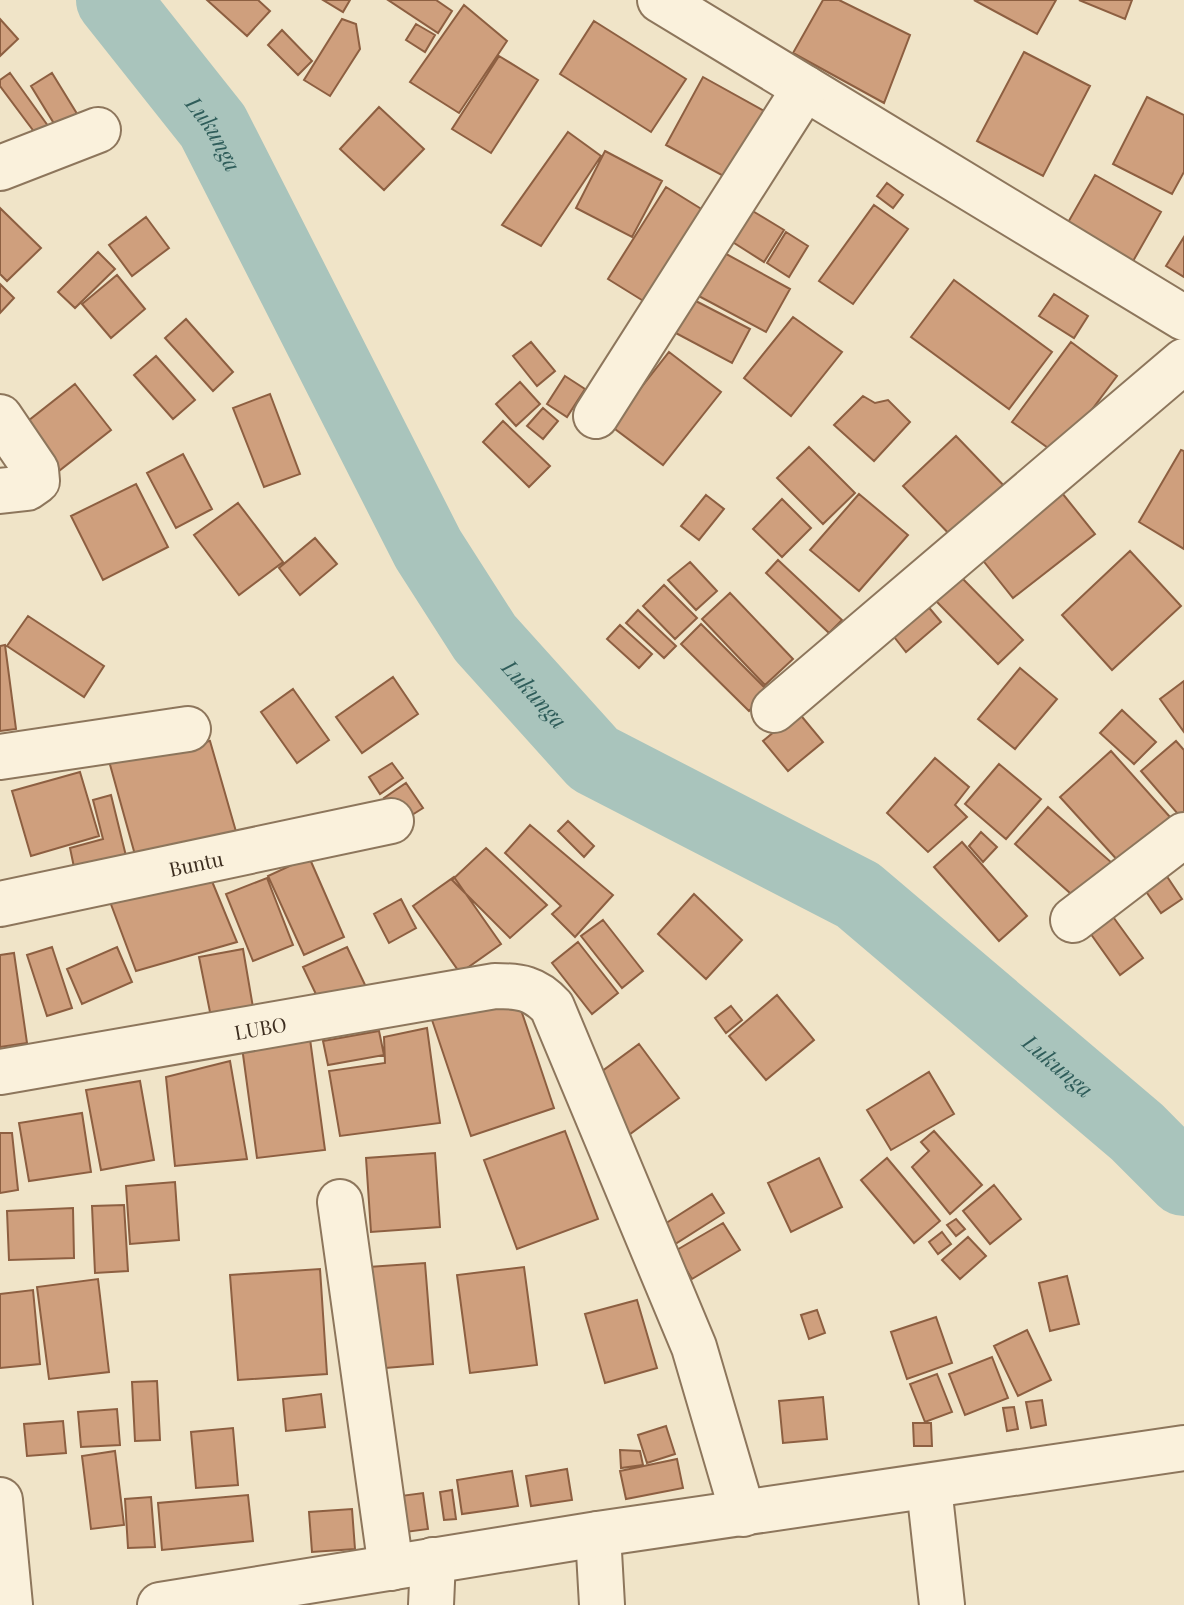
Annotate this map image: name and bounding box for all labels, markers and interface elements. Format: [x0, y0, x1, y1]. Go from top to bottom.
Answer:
water label: Lukunga [179, 89, 248, 176]
water label: Lukunga [495, 652, 574, 735]
street label: Buntu [166, 844, 226, 881]
street label: LUBO [232, 1009, 288, 1045]
water label: Lukunga [1016, 1026, 1100, 1104]

